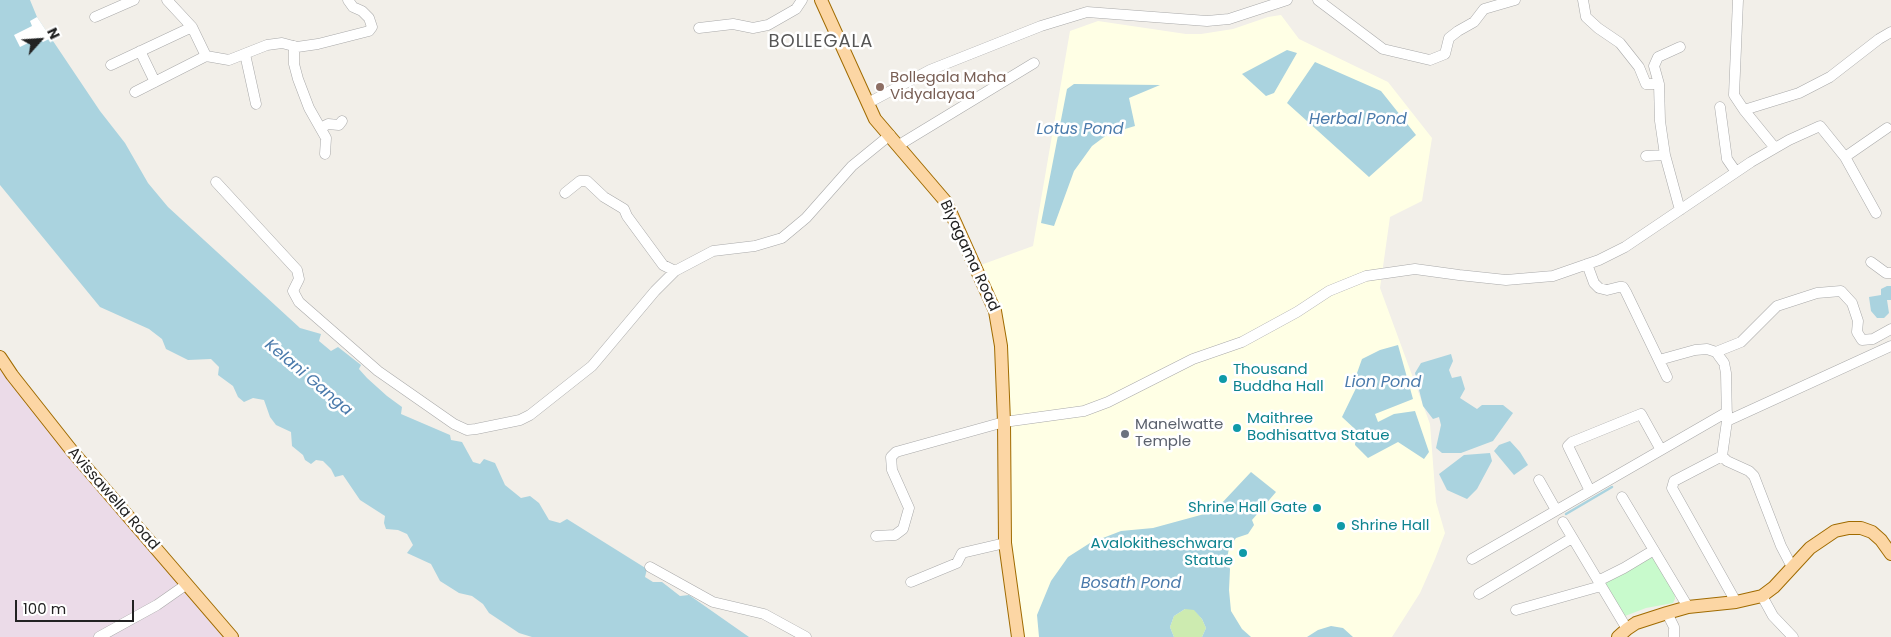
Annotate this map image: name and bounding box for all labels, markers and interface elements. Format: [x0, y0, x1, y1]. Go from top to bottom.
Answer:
north arrow [15, 15, 65, 65]
text: N [42, 24, 65, 43]
district label: BOLLEGALA [767, 31, 875, 53]
place label: Bollegala Maha Vidyalayaa [890, 69, 1006, 104]
marker: Bollegala Maha Vidyalayaa [874, 81, 886, 93]
water label: Herbal Pond [1309, 110, 1407, 130]
water label: Lotus Pond [1037, 120, 1123, 140]
street label: Biyagama Road [935, 198, 1003, 314]
water label: Kelani Ganga [260, 336, 356, 420]
place label: Thousand Buddha Hall [1233, 361, 1324, 396]
marker: Thousand Buddha Hall [1217, 373, 1229, 385]
water label: Lion Pond [1345, 373, 1421, 393]
place label: Maithree Bodhisattva Statue [1247, 410, 1389, 445]
place label: Manelwatte Temple [1135, 416, 1223, 451]
marker: Maithree Bodhisattva Statue [1231, 422, 1243, 434]
marker: Manelwatte Temple [1119, 428, 1131, 440]
street label: Avissawella Road [64, 444, 162, 554]
place label: Shrine Hall Gate [1188, 499, 1307, 517]
marker: Shrine Hall Gate [1311, 502, 1323, 514]
place label: Shrine Hall [1351, 517, 1429, 535]
marker: Shrine Hall [1335, 520, 1347, 532]
place label: Avalokitheschwara Statue [1091, 535, 1233, 570]
marker: Avalokitheschwara Statue [1237, 547, 1249, 559]
water label: Bosath Pond [1081, 574, 1181, 594]
scale bar [18, 590, 136, 622]
text: 100 m [23, 598, 66, 619]

